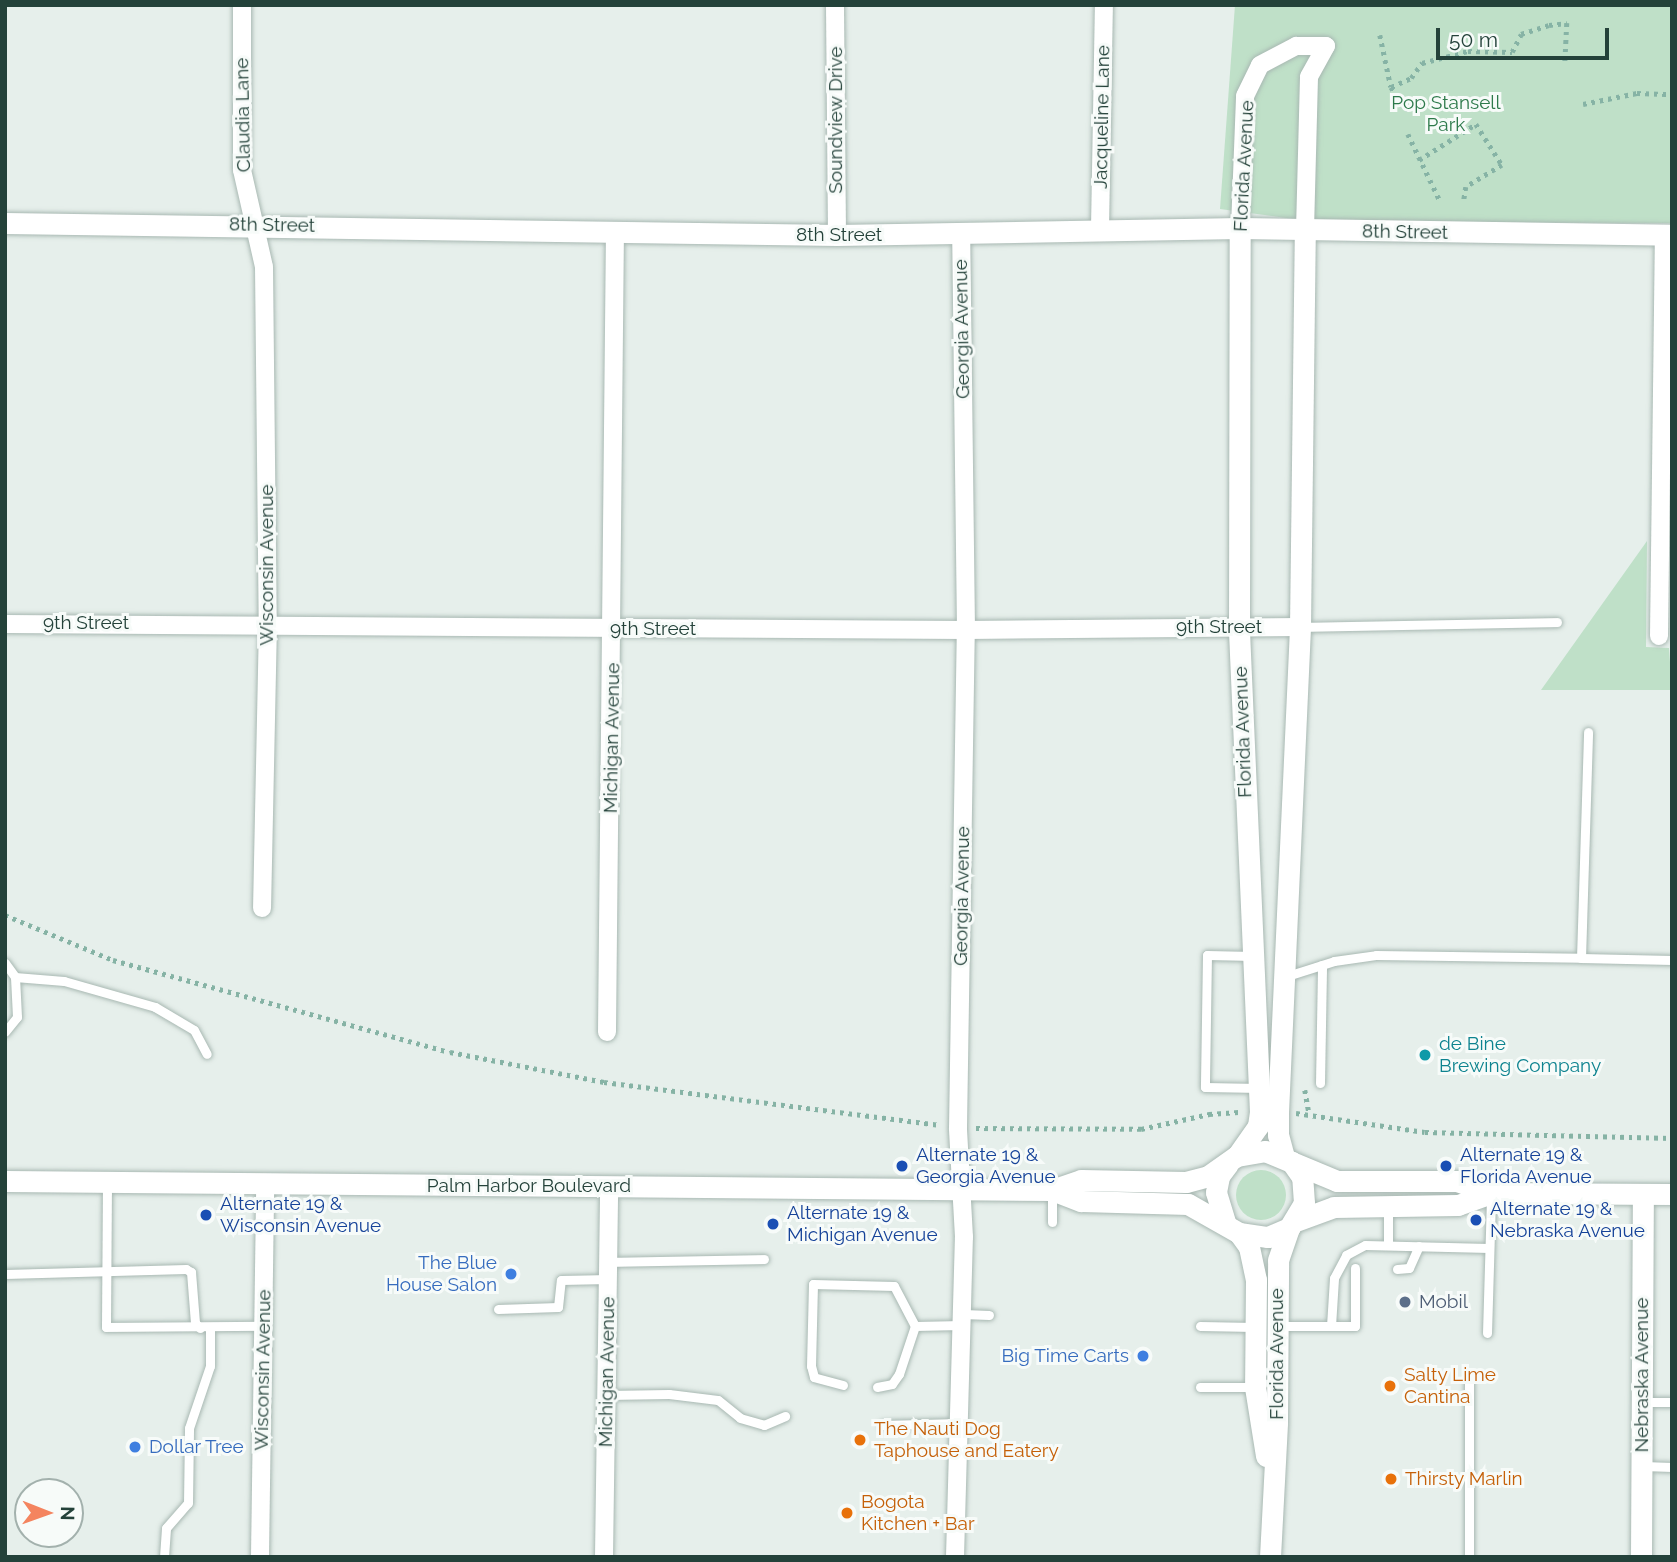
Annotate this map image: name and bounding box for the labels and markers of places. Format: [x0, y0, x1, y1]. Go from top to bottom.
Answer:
place label: de Bine Brewing Company [1439, 1033, 1601, 1077]
marker: de Bine Brewing Company [1417, 1047, 1433, 1063]
place label: Alternate 19 & Georgia Avenue [916, 1144, 1056, 1188]
place label: Alternate 19 & Florida Avenue [1460, 1144, 1592, 1188]
marker: Alternate 19 & Georgia Avenue [894, 1158, 910, 1174]
marker: Alternate 19 & Florida Avenue [1438, 1158, 1454, 1174]
place label: Alternate 19 & Wisconsin Avenue [220, 1193, 382, 1237]
place label: Alternate 19 & Nebraska Avenue [1490, 1198, 1645, 1242]
place label: Alternate 19 & Michigan Avenue [787, 1202, 938, 1246]
marker: Alternate 19 & Wisconsin Avenue [198, 1207, 214, 1223]
marker: Alternate 19 & Nebraska Avenue [1468, 1212, 1484, 1228]
marker: Alternate 19 & Michigan Avenue [765, 1216, 781, 1232]
place label: The Blue House Salon [386, 1252, 497, 1296]
marker: The Blue House Salon [503, 1266, 519, 1282]
place label: Mobil [1419, 1291, 1468, 1313]
marker: Mobil [1397, 1294, 1413, 1310]
place label: Big Time Carts [1001, 1345, 1129, 1367]
marker: Big Time Carts [1135, 1348, 1151, 1364]
place label: Salty Lime Cantina [1404, 1364, 1496, 1408]
marker: Salty Lime Cantina [1382, 1378, 1398, 1394]
place label: The Nauti Dog Taphouse and Eatery [874, 1418, 1059, 1462]
marker: The Nauti Dog Taphouse and Eatery [852, 1432, 868, 1448]
place label: Dollar Tree [149, 1436, 245, 1458]
marker: Dollar Tree [127, 1439, 143, 1455]
place label: Thirsty Marlin [1405, 1468, 1523, 1490]
marker: Thirsty Marlin [1383, 1471, 1399, 1487]
place label: Bogota Kitchen + Bar [861, 1491, 975, 1535]
marker: Bogota Kitchen + Bar [839, 1505, 855, 1521]

